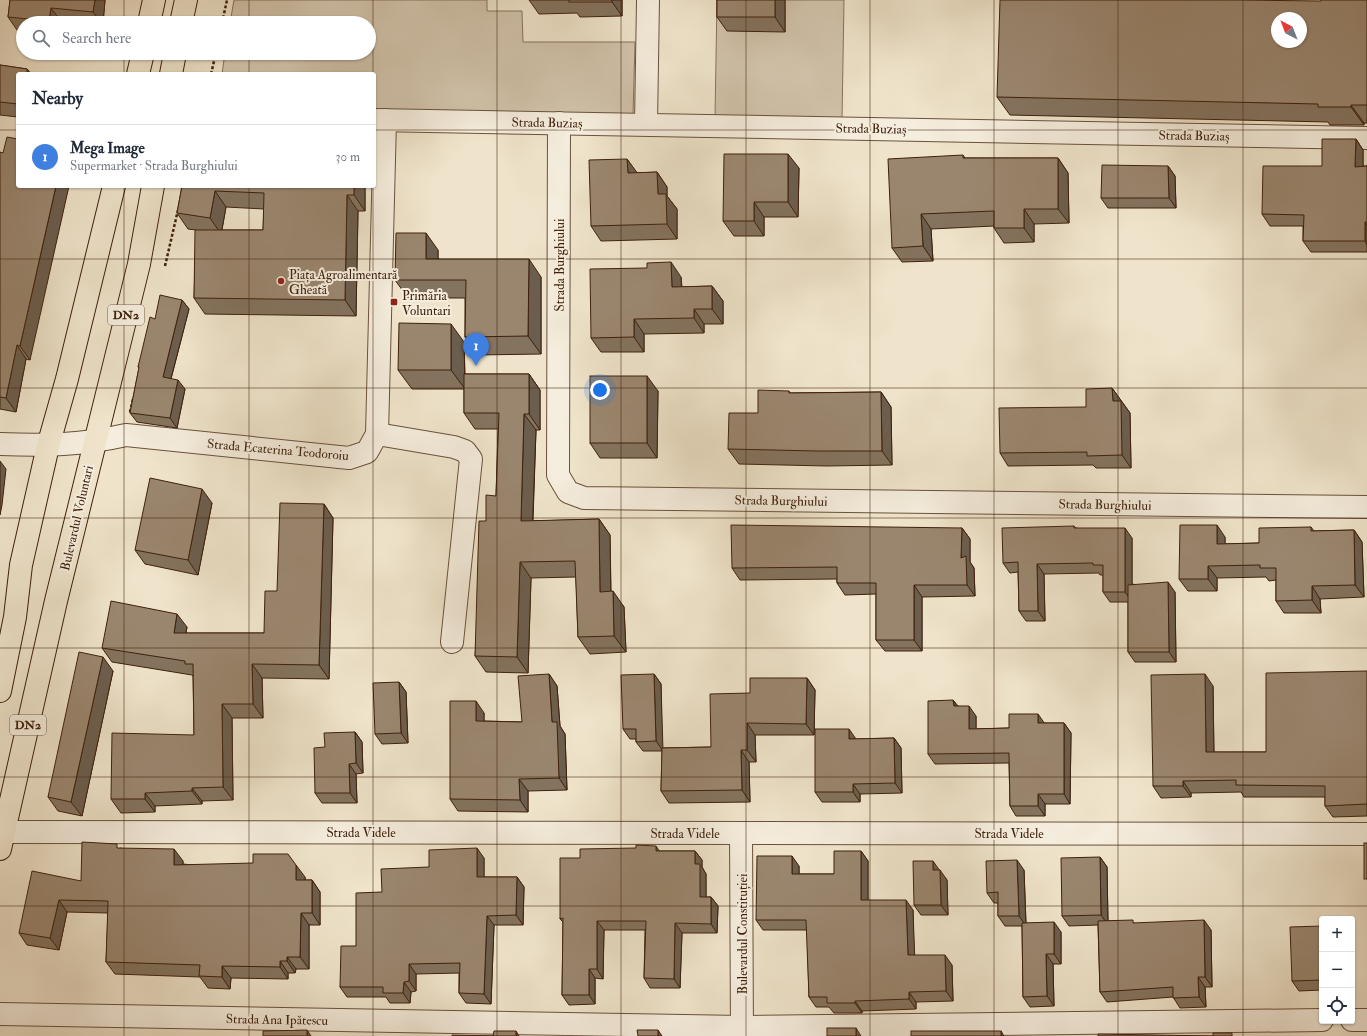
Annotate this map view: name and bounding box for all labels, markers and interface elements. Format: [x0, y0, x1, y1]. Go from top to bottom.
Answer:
north arrow [1271, 12, 1307, 48]
search box [16, 16, 376, 60]
icon: search [30, 27, 52, 49]
text: Search here [62, 29, 131, 48]
text: Nearby [32, 88, 83, 109]
street label: Strada Buziaș [511, 114, 583, 132]
street label: Strada Buziaș [835, 120, 907, 138]
street label: Strada Buziaș [1158, 127, 1230, 145]
text: Mega Image [70, 139, 145, 158]
text: 1 [43, 149, 47, 165]
text: 30 m [336, 149, 360, 165]
text: Supermarket · Strada Burghiului [70, 158, 238, 174]
street label: Strada Burghiului [552, 218, 568, 311]
place label: Piața Agroalimentară Gheată [289, 267, 398, 298]
marker: Piața Agroalimentară Gheată [276, 276, 286, 286]
place label: Primăria Voluntari [402, 288, 451, 319]
marker: Primăria Voluntari [389, 297, 399, 307]
road number: DN2 [108, 305, 144, 325]
pin: 1 [463, 333, 489, 366]
your location [590, 380, 610, 400]
street label: Strada Ecaterina Teodoroiu [206, 436, 350, 464]
street label: Bulevardul Voluntari [57, 463, 97, 572]
street label: Strada Burghiului [734, 492, 828, 510]
street label: Strada Burghiului [1058, 496, 1152, 514]
road number: DN2 [10, 715, 46, 735]
street label: Strada Videle [326, 825, 396, 841]
street label: Strada Videle [650, 826, 720, 842]
street label: Strada Videle [974, 826, 1044, 842]
street label: Bulevardul Constituției [735, 873, 751, 994]
map controls [1319, 916, 1355, 1024]
button: + [1319, 916, 1355, 952]
button: − [1319, 952, 1355, 988]
button: locate [1319, 988, 1355, 1024]
street label: Strada Ana Ipătescu [226, 1011, 329, 1030]

